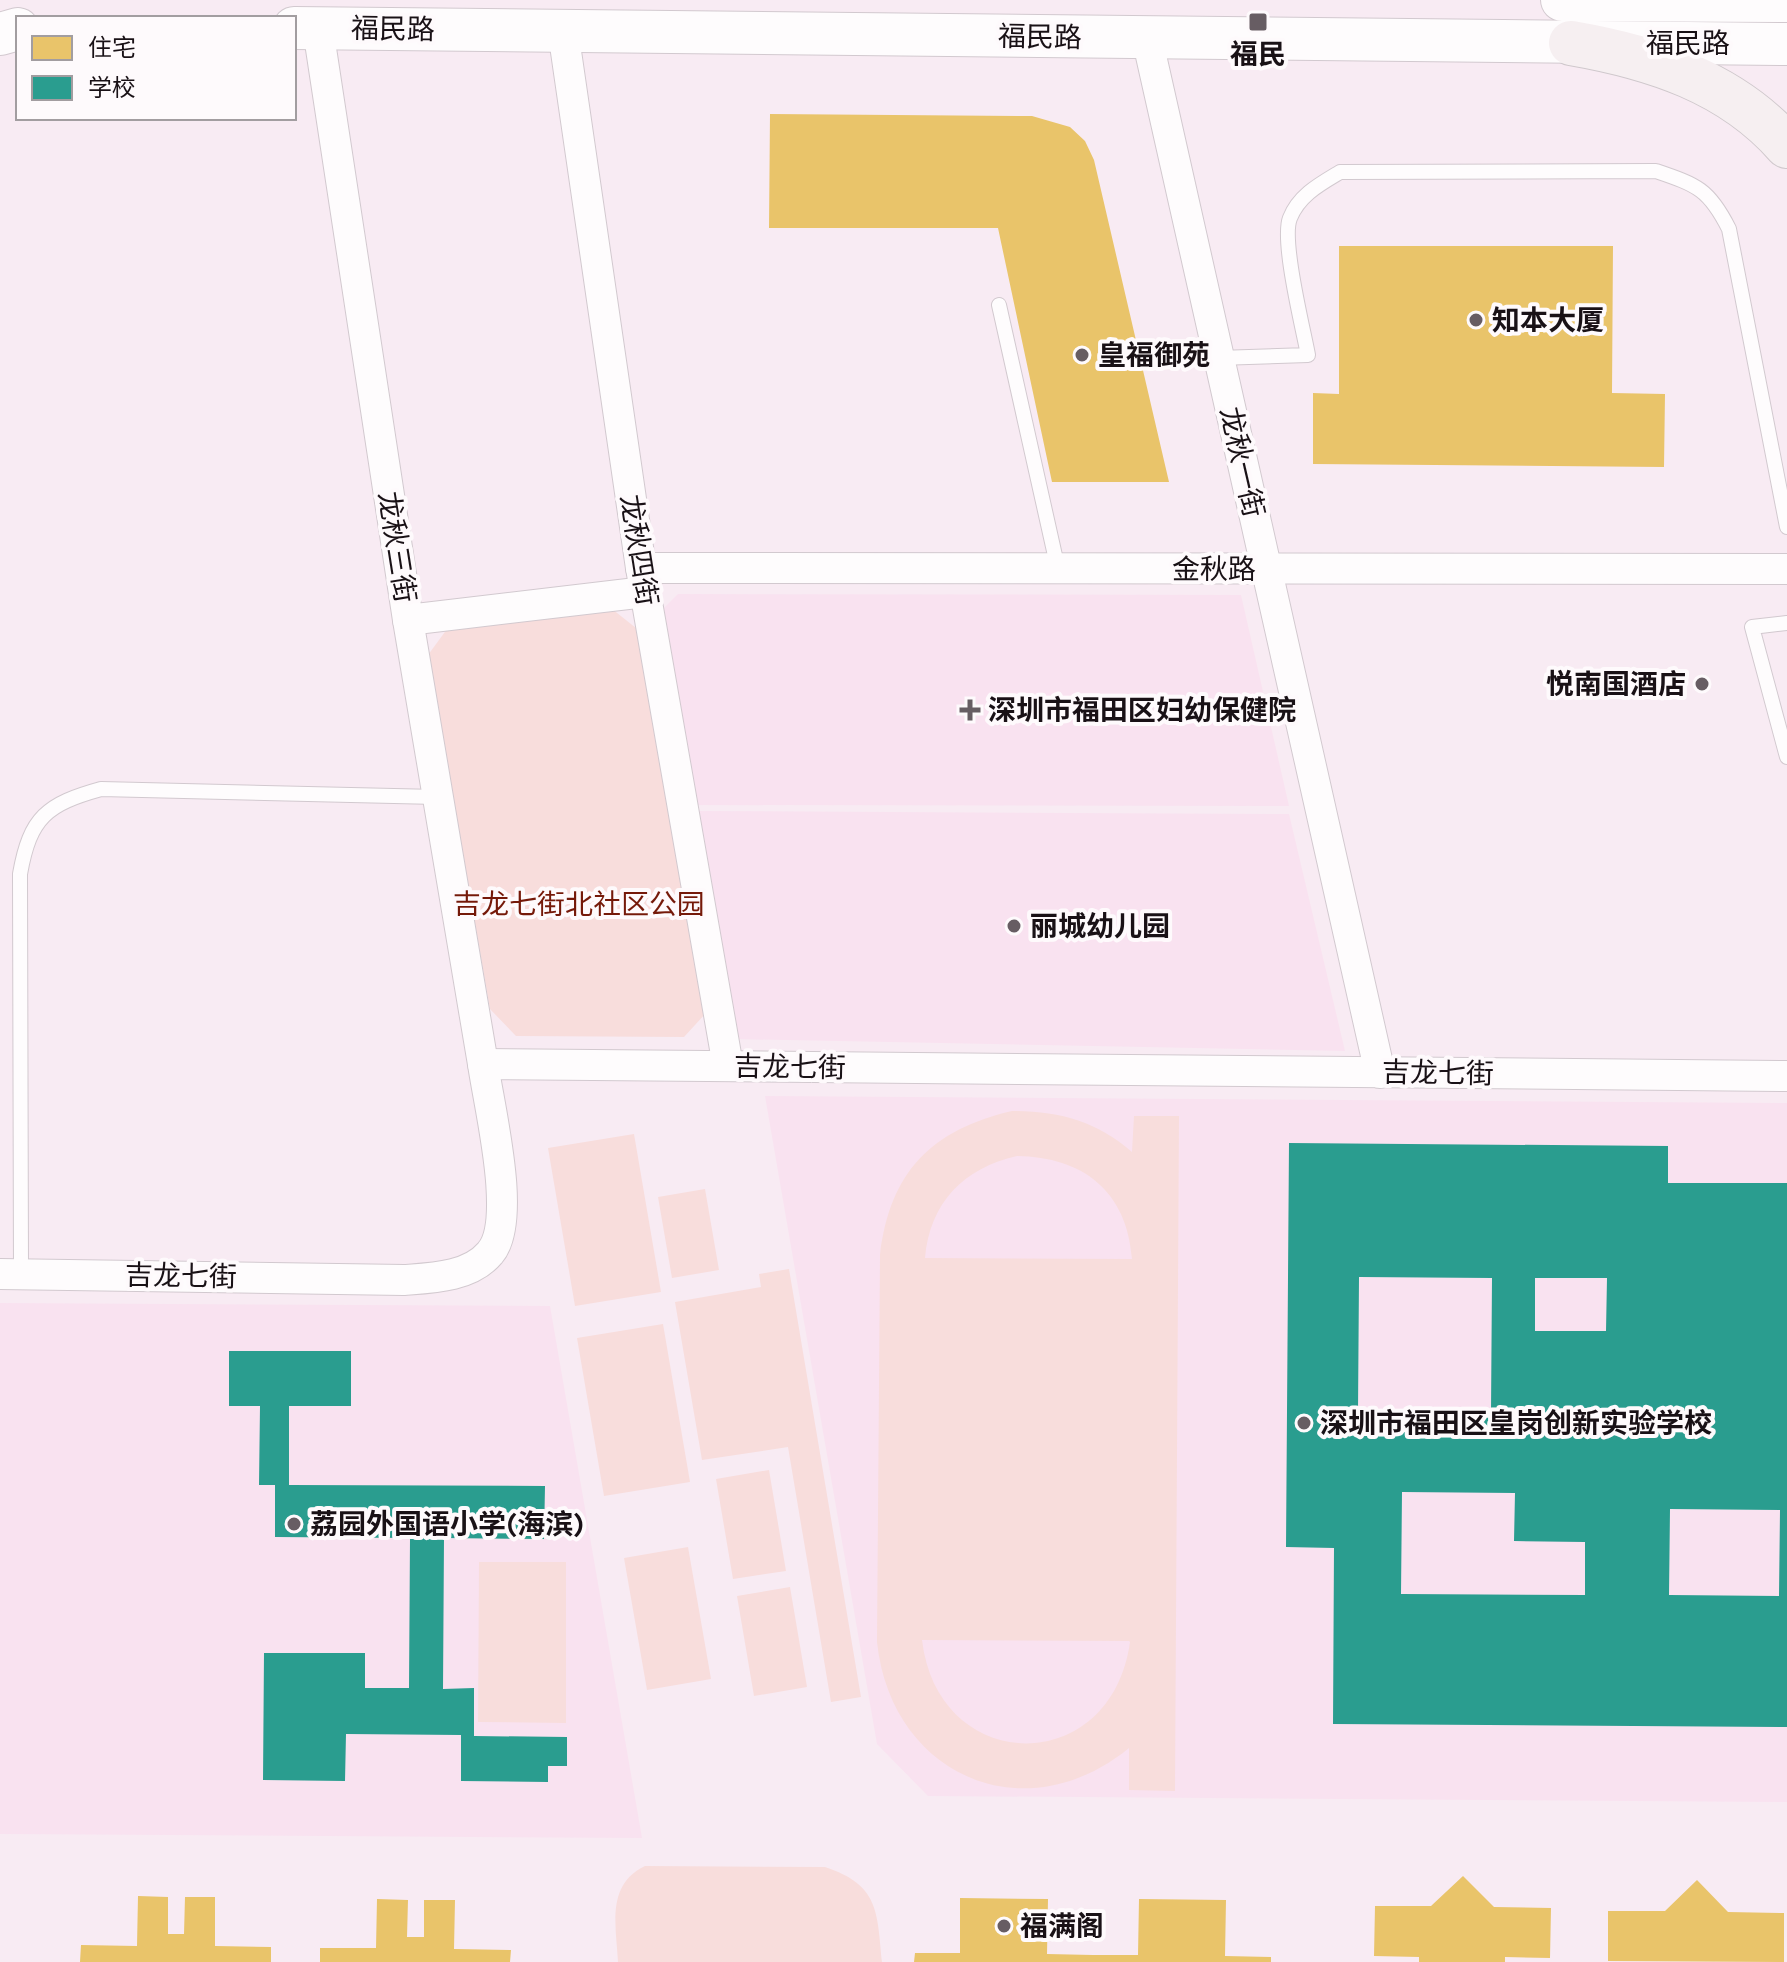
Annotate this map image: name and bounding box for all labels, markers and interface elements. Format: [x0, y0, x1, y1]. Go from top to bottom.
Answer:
marker: 福民 [1247, 11, 1269, 33]
street label: 福民路 [351, 12, 435, 46]
legend [16, 16, 296, 120]
street label: 福民路 [998, 20, 1082, 54]
street label: 福民路 [1646, 27, 1730, 60]
text: 住宅 [88, 34, 136, 62]
place label: 福民 [1230, 38, 1286, 71]
text: 学校 [88, 74, 136, 102]
place label: 知本大厦 [1492, 304, 1604, 337]
marker: 知本大厦 [1467, 311, 1485, 329]
place label: 皇福御苑 [1098, 339, 1210, 372]
marker: 皇福御苑 [1073, 346, 1091, 364]
street label: 龙秋一街 [1213, 404, 1271, 520]
street label: 龙秋三街 [372, 489, 422, 605]
street label: 龙秋四街 [614, 492, 664, 608]
street label: 金秋路 [1172, 553, 1256, 586]
place label: 悦南国酒店 [1546, 668, 1686, 701]
marker: 悦南国酒店 [1693, 675, 1711, 693]
place label: 深圳市福田区妇幼保健院 [988, 694, 1296, 727]
marker: 深圳市福田区妇幼保健院 [959, 699, 981, 721]
park label: 吉龙七街北社区公园 [453, 888, 705, 921]
place label: 丽城幼儿园 [1030, 910, 1170, 943]
marker: 丽城幼儿园 [1005, 917, 1023, 935]
street label: 吉龙七街 [734, 1050, 846, 1084]
street label: 吉龙七街 [1382, 1056, 1494, 1090]
street label: 吉龙七街 [125, 1259, 237, 1293]
place label: 深圳市福田区皇岗创新实验学校 [1320, 1407, 1712, 1440]
marker: 深圳市福田区皇岗创新实验学校 [1295, 1414, 1313, 1432]
place label: 荔园外国语小学(海滨) [310, 1508, 584, 1541]
marker: 荔园外国语小学(海滨) [285, 1515, 303, 1533]
place label: 福满阁 [1020, 1910, 1104, 1943]
marker: 福满阁 [995, 1917, 1013, 1935]

